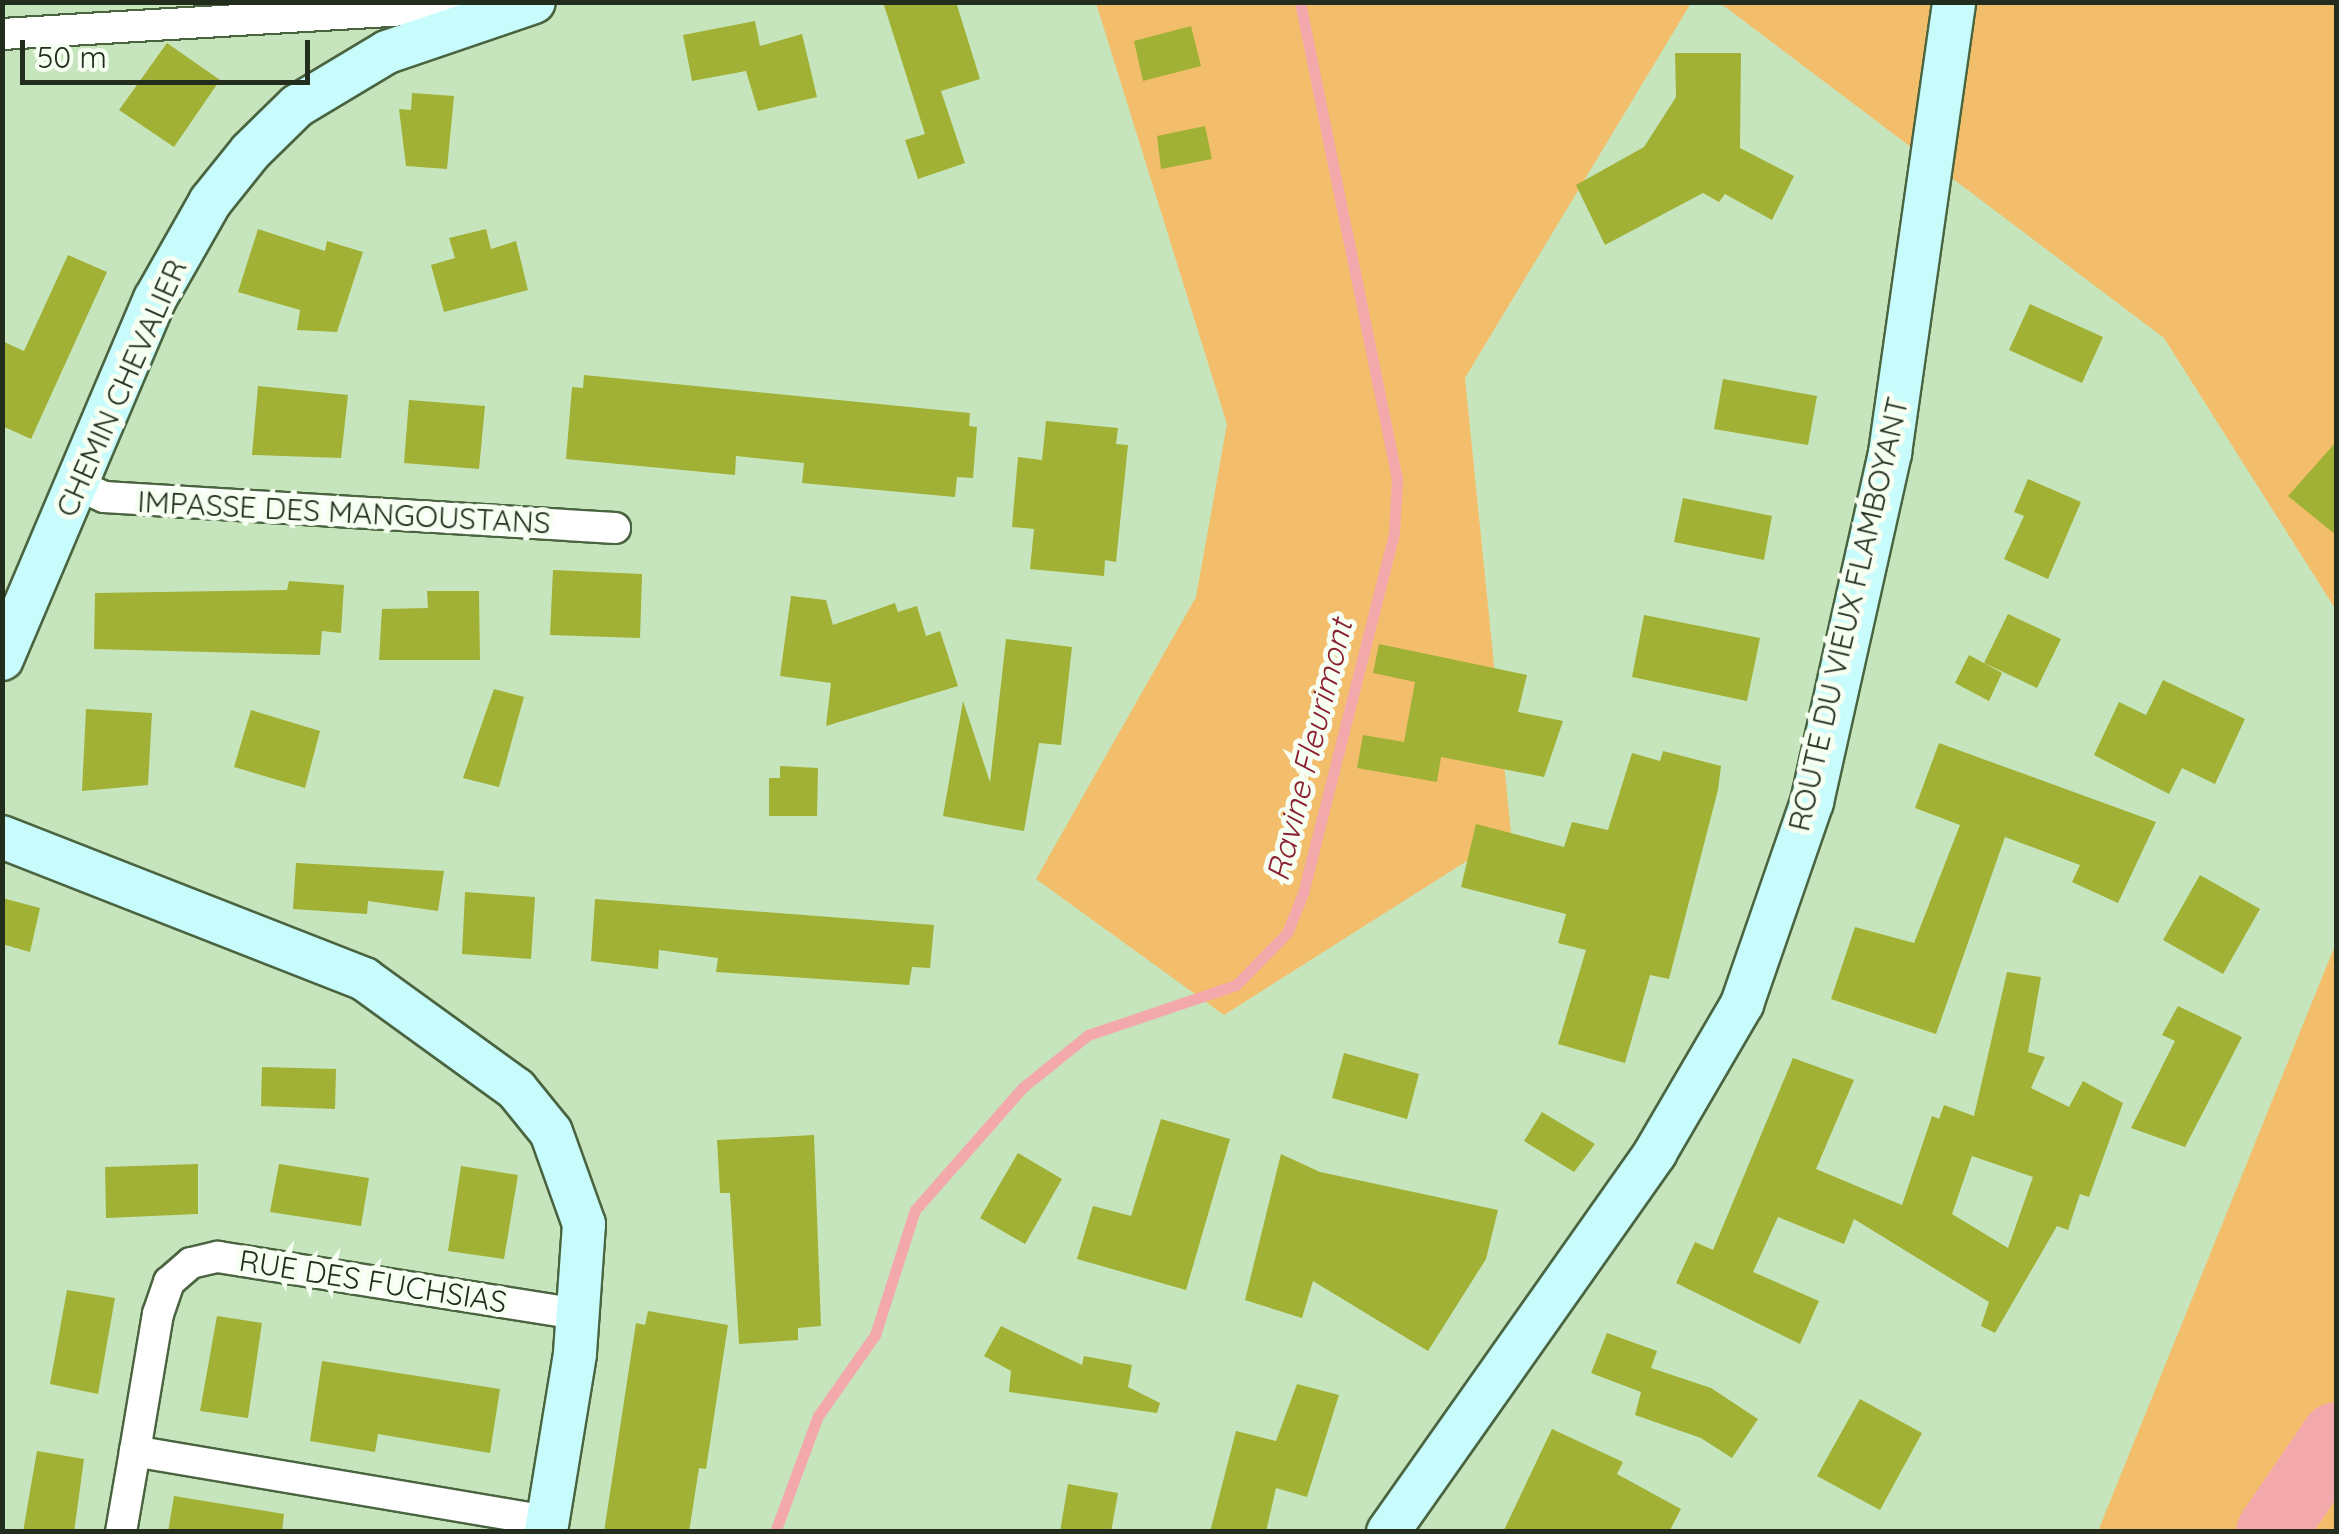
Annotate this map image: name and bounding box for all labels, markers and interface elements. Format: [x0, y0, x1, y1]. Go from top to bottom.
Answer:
scale bar [25, 20, 315, 82]
text: 50 m [37, 38, 107, 76]
street label: CHEMIN CHEVALIER [48, 254, 194, 522]
street label: ROUTE DU VIEUX FLAMBOYANT [1780, 393, 1916, 835]
street label: IMPASSE DES MANGOUSTANS [137, 483, 551, 541]
water label: Ravine Fleurimont [1258, 615, 1360, 885]
street label: RUE DES FUCHSIAS [237, 1242, 509, 1320]

